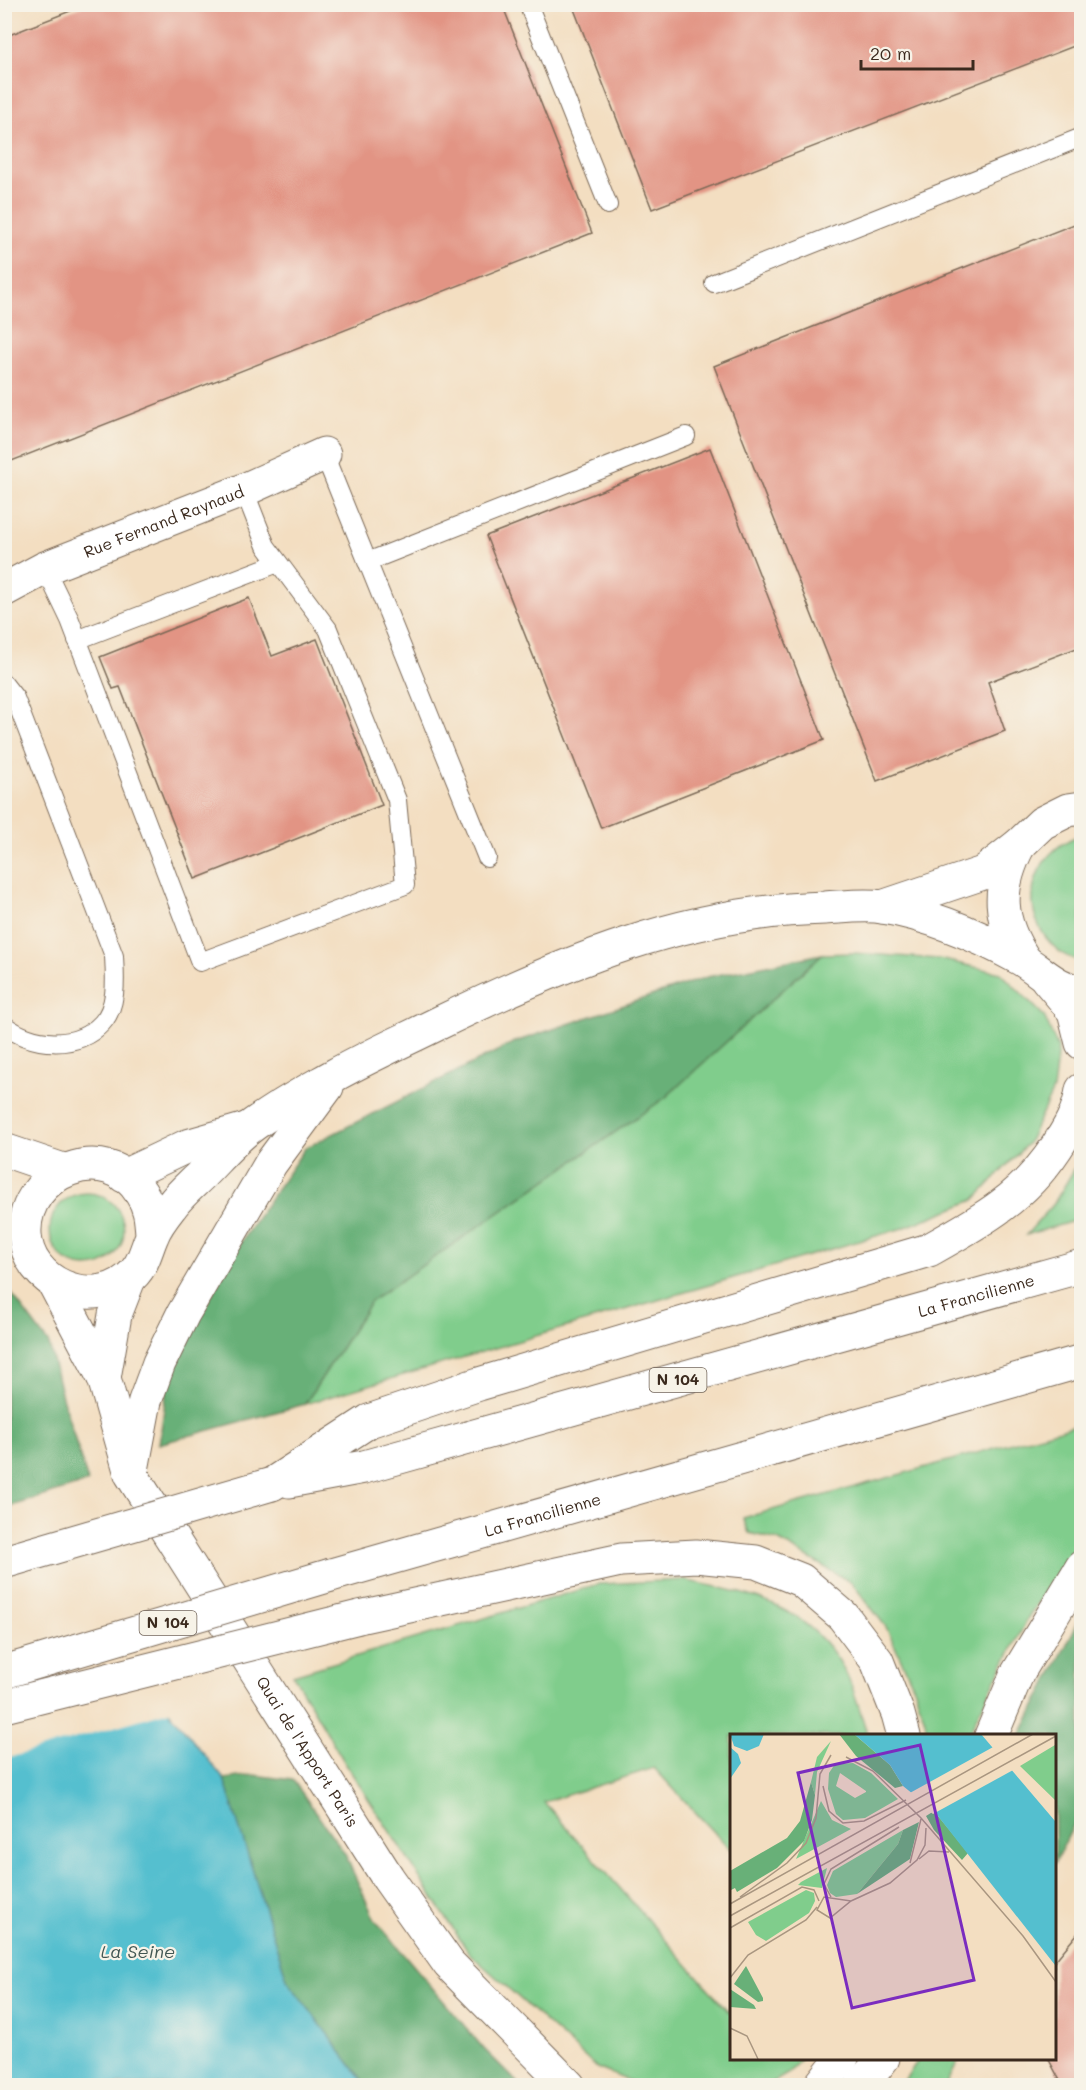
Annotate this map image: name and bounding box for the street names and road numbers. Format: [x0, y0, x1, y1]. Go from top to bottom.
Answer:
street label: Rue Fernand Raynaud [80, 480, 247, 562]
street label: La Francilienne [915, 1269, 1037, 1321]
road number: N 104 [650, 1368, 706, 1392]
street label: La Francilienne [482, 1488, 603, 1541]
road number: N 104 [140, 1611, 196, 1635]
street label: Quai de l'Apport Paris [252, 1672, 364, 1831]

